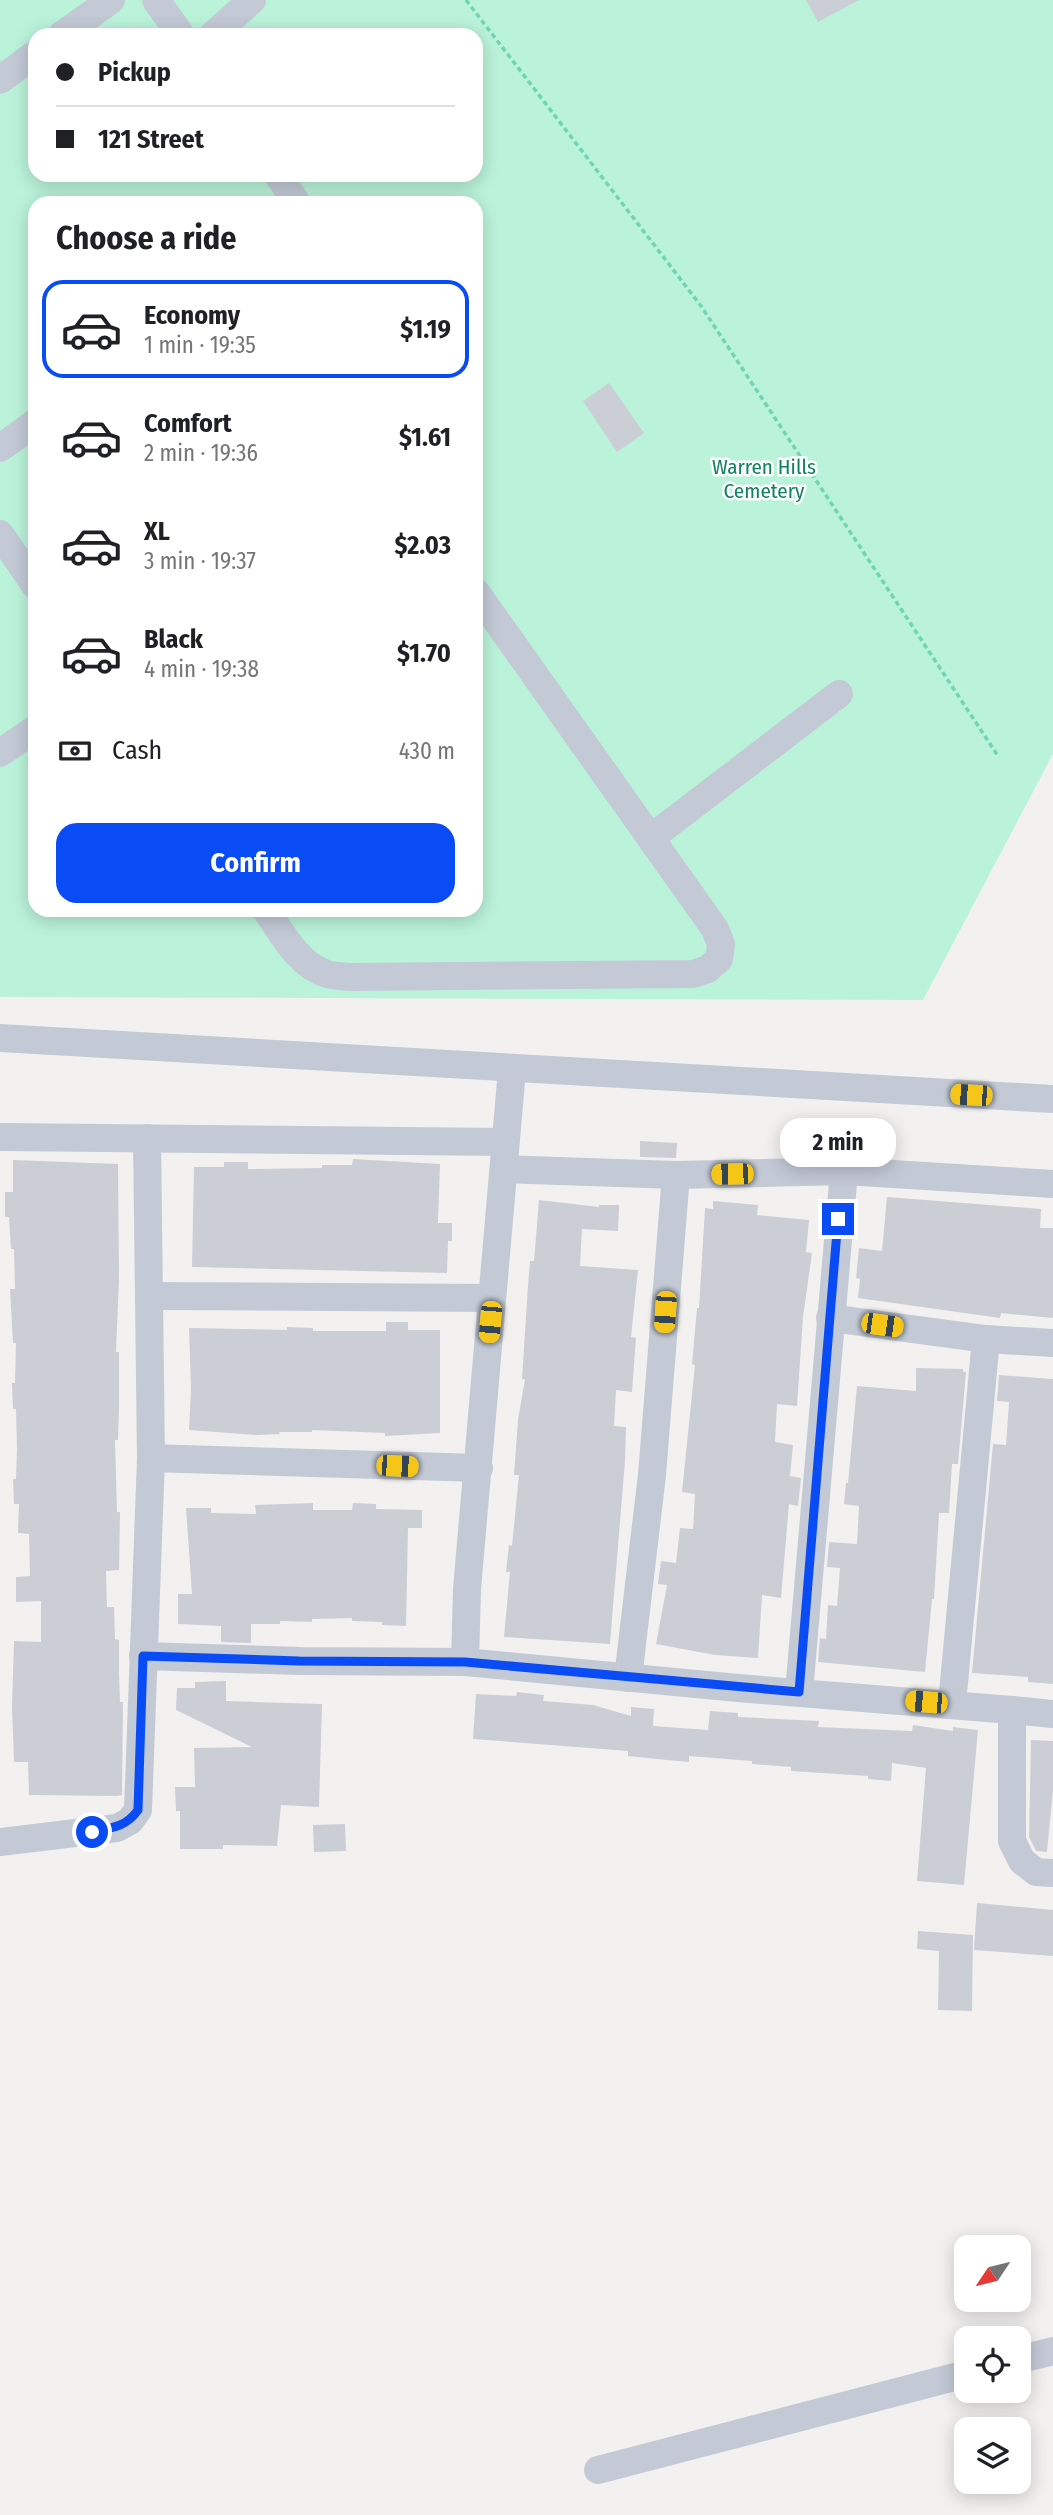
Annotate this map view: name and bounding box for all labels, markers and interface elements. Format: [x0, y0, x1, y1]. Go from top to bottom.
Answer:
text: Pickup [98, 57, 171, 88]
text: 121 Street [98, 124, 204, 155]
text: Choose a ride [56, 219, 237, 257]
icon: car [60, 298, 123, 361]
text: Economy [144, 300, 240, 331]
text: $1.19 [400, 314, 451, 345]
text: 1 min · 19:35 [144, 331, 256, 359]
icon: car [60, 406, 123, 469]
text: Comfort [144, 408, 232, 439]
text: $1.61 [399, 422, 451, 453]
text: 2 min · 19:36 [144, 439, 258, 467]
park label: Warren Hills Cemetery [712, 454, 816, 504]
icon: car [60, 514, 123, 577]
text: XL [144, 516, 170, 547]
text: $2.03 [394, 530, 451, 561]
text: 3 min · 19:37 [144, 547, 256, 575]
icon: car [60, 622, 123, 685]
text: Black [144, 624, 203, 655]
text: $1.70 [397, 638, 451, 669]
text: 4 min · 19:38 [144, 655, 259, 683]
icon: cash [56, 732, 94, 770]
text: Cash [112, 735, 162, 766]
text: 430 m [399, 737, 455, 765]
button: Confirm [56, 823, 455, 903]
car [950, 1083, 993, 1107]
callout: 2 min [780, 1118, 896, 1166]
text: 2 min [813, 1128, 864, 1156]
car [711, 1163, 754, 1185]
route end [822, 1203, 854, 1235]
car [654, 1290, 677, 1334]
car [478, 1300, 503, 1344]
car [860, 1312, 905, 1338]
car [376, 1455, 419, 1477]
car [905, 1690, 948, 1714]
route start [76, 1816, 108, 1848]
north arrow [954, 2235, 1031, 2312]
map controls [954, 2235, 1031, 2494]
button: locate [954, 2326, 1031, 2403]
button: layers [954, 2417, 1031, 2494]

